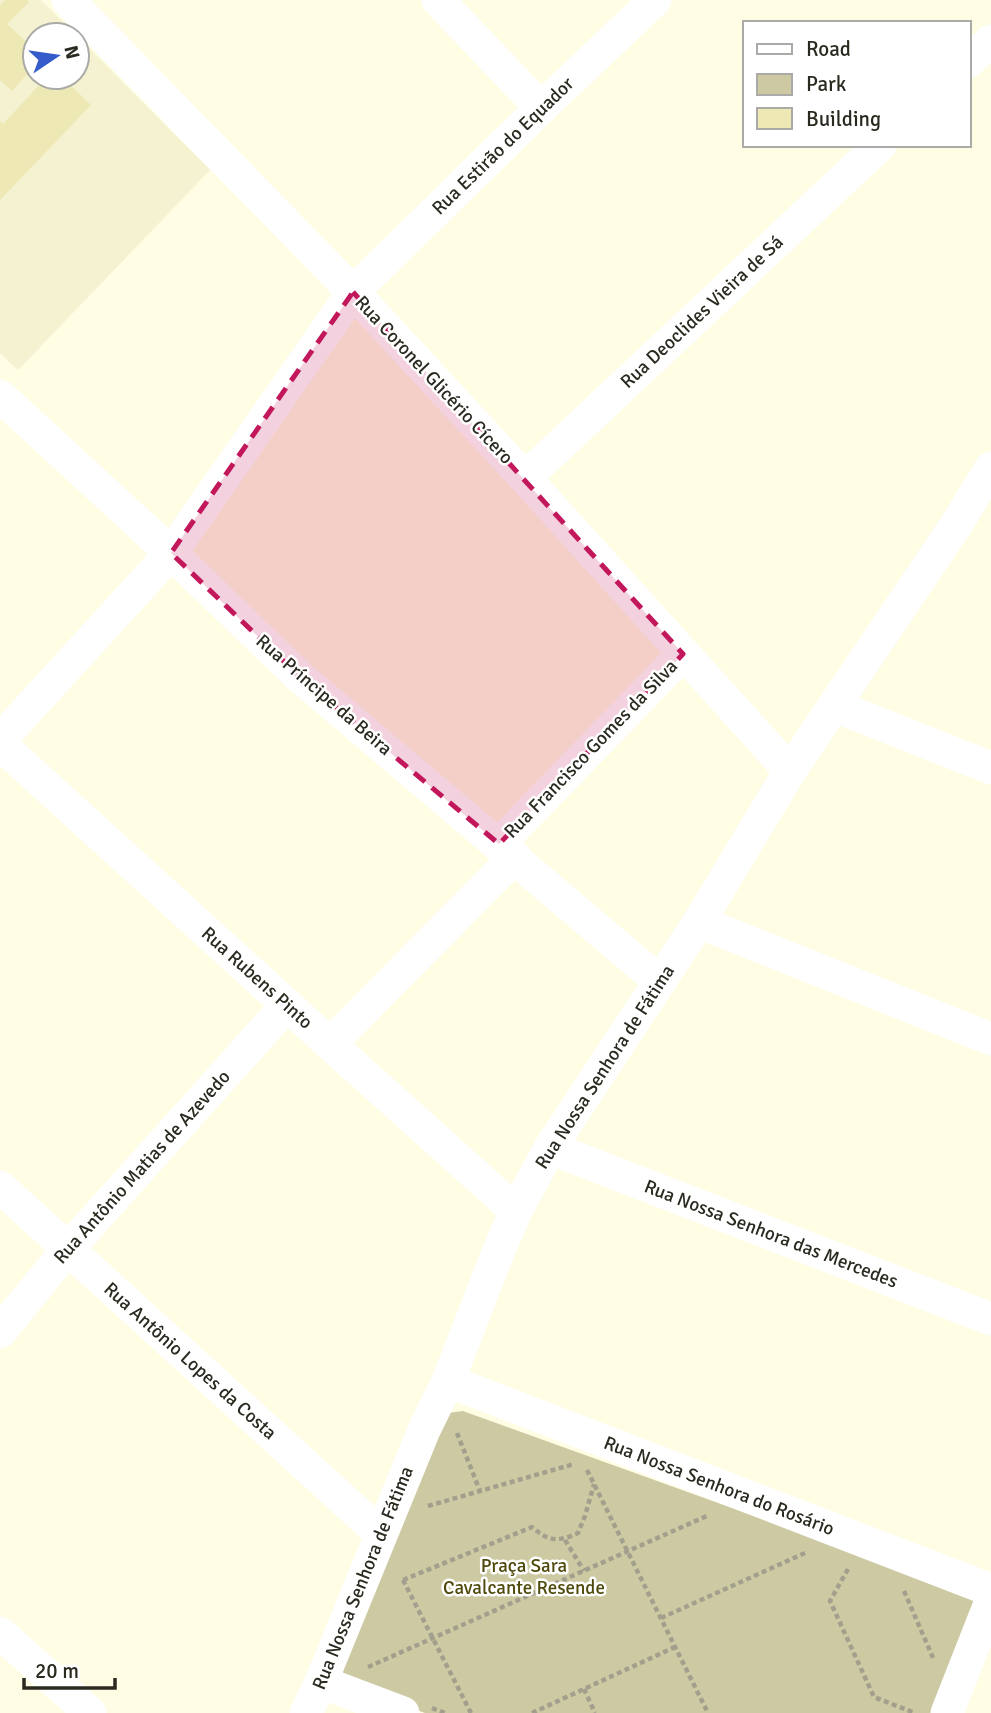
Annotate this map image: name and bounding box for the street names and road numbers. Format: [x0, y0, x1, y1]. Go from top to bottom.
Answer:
street label: Rua Estirão do Equador [427, 72, 579, 220]
street label: Rua Deoclides Vieira de Sá [616, 230, 788, 394]
street label: Rua Coronel Glicério Cícero [350, 291, 518, 469]
street label: Rua Príncipe da Beira [251, 629, 397, 761]
street label: Rua Francisco Gomes da Silva [499, 655, 683, 843]
street label: Rua Rubens Pinto [196, 922, 318, 1034]
street label: Rua Nossa Senhora de Fátima [530, 960, 680, 1174]
street label: Rua Antônio Matias de Azevedo [49, 1065, 236, 1269]
street label: Rua Nossa Senhora das Mercedes [641, 1174, 901, 1294]
street label: Rua Antônio Lopes da Costa [99, 1277, 281, 1445]
street label: Rua Nossa Senhora do Rosário [600, 1431, 838, 1541]
street label: Rua Nossa Senhora de Fátima [307, 1463, 419, 1693]

